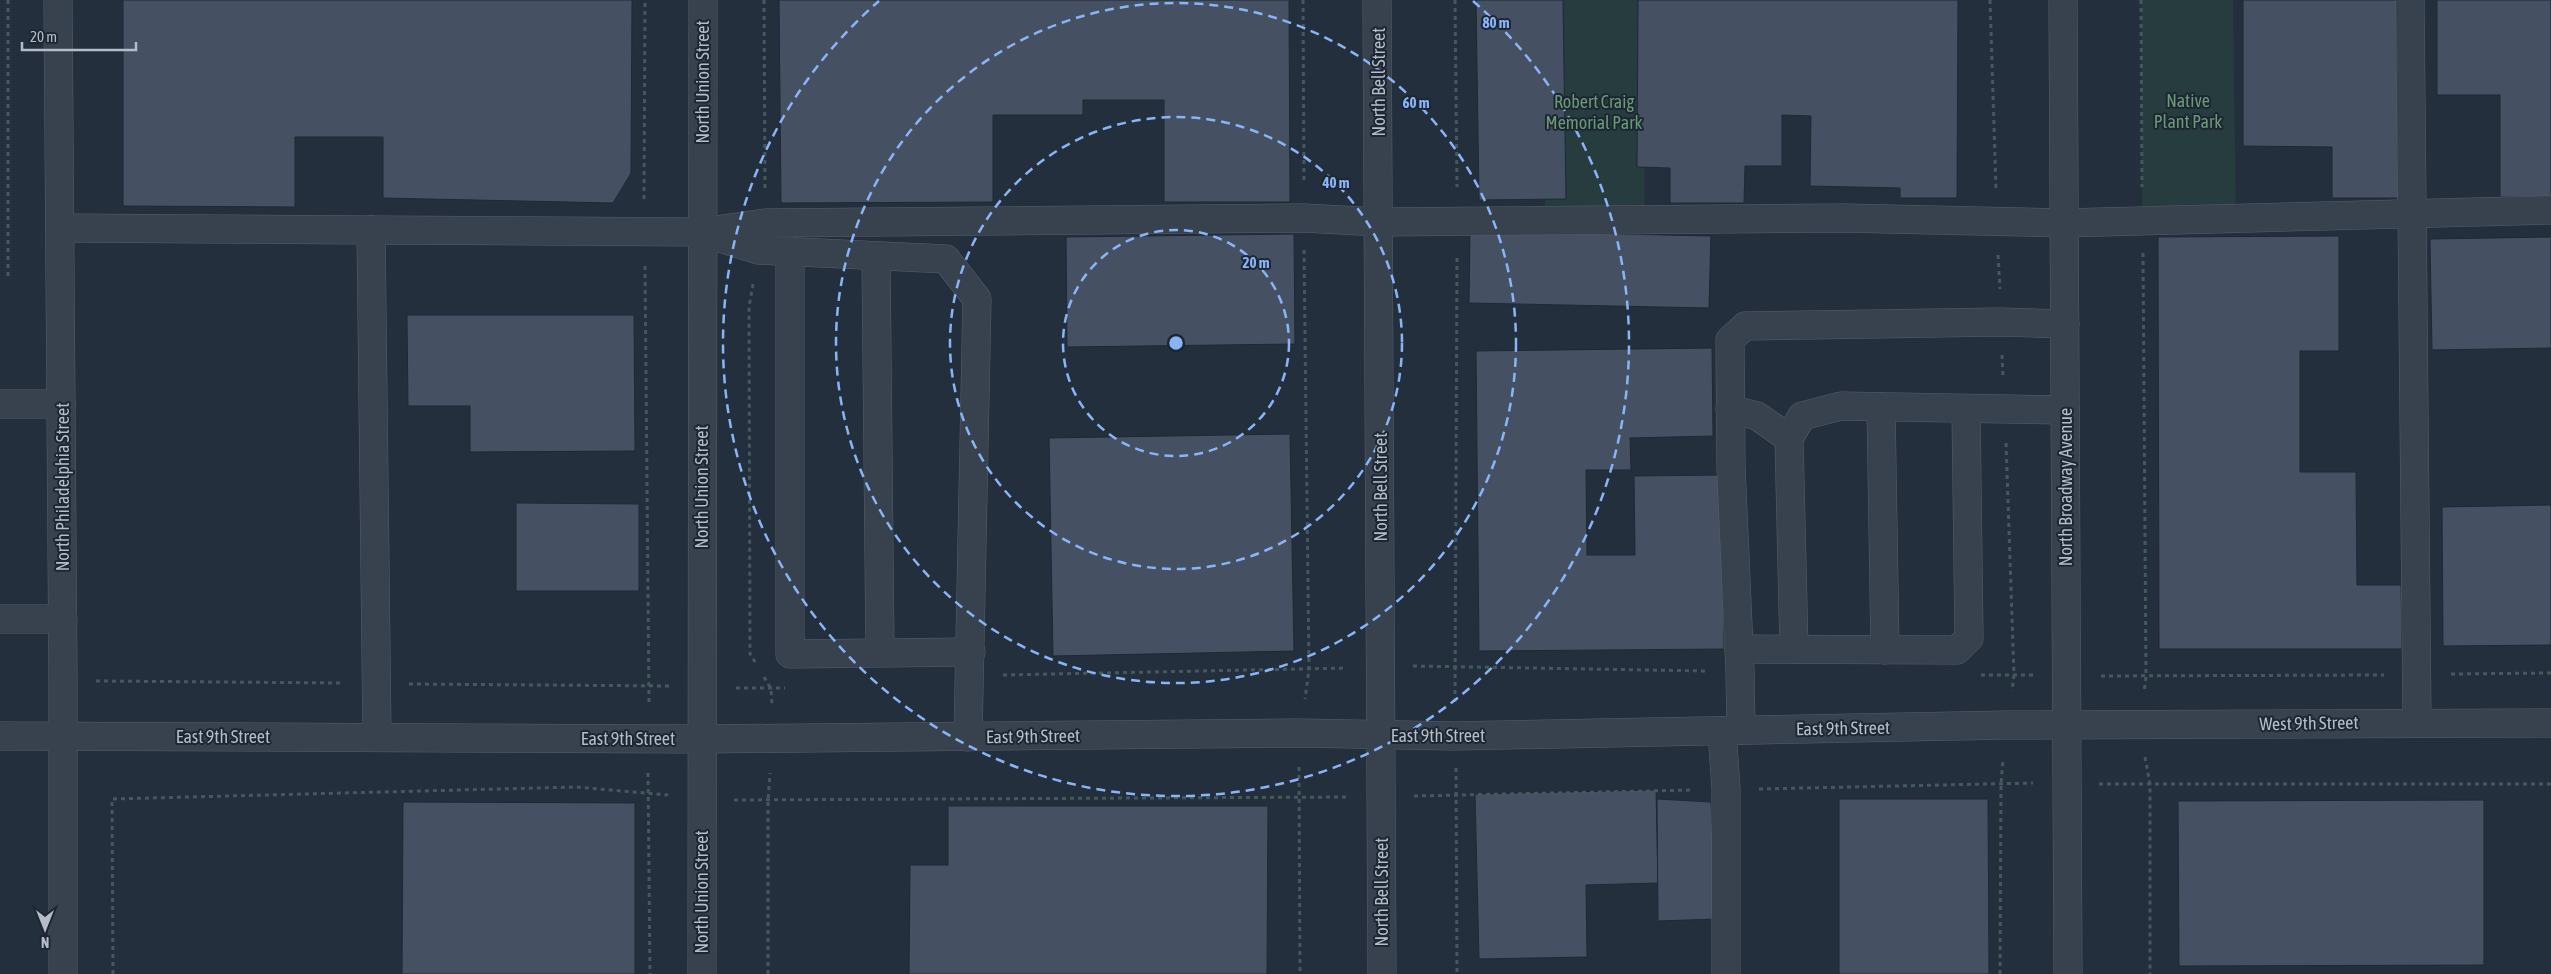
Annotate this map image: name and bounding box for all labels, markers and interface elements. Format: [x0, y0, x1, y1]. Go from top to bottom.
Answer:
text: 80 m [1483, 14, 1510, 31]
scale bar [22, 20, 136, 52]
street label: North Union Street [692, 20, 713, 144]
text: 20 m [30, 28, 57, 45]
street label: North Bell Street [1368, 28, 1389, 136]
park label: Native Plant Park [2154, 90, 2222, 132]
park label: Robert Craig Memorial Park [1546, 91, 1642, 133]
text: 60 m [1403, 94, 1430, 111]
text: 40 m [1322, 174, 1350, 191]
text: 20 m [1243, 254, 1270, 271]
centre of rings [1167, 334, 1185, 352]
street label: North Philadelphia Street [52, 403, 73, 571]
street label: North Broadway Avenue [2055, 408, 2076, 566]
street label: North Union Street [691, 425, 712, 549]
street label: North Bell Street [1370, 433, 1391, 541]
street label: West 9th Street [2259, 712, 2359, 734]
street label: East 9th Street [1796, 717, 1890, 739]
street label: East 9th Street [986, 725, 1080, 747]
street label: East 9th Street [1391, 725, 1485, 746]
street label: East 9th Street [176, 726, 270, 747]
street label: East 9th Street [581, 728, 675, 749]
street label: North Union Street [691, 830, 712, 954]
street label: North Bell Street [1371, 838, 1392, 946]
north arrow [20, 904, 70, 954]
text: N [41, 934, 49, 950]

